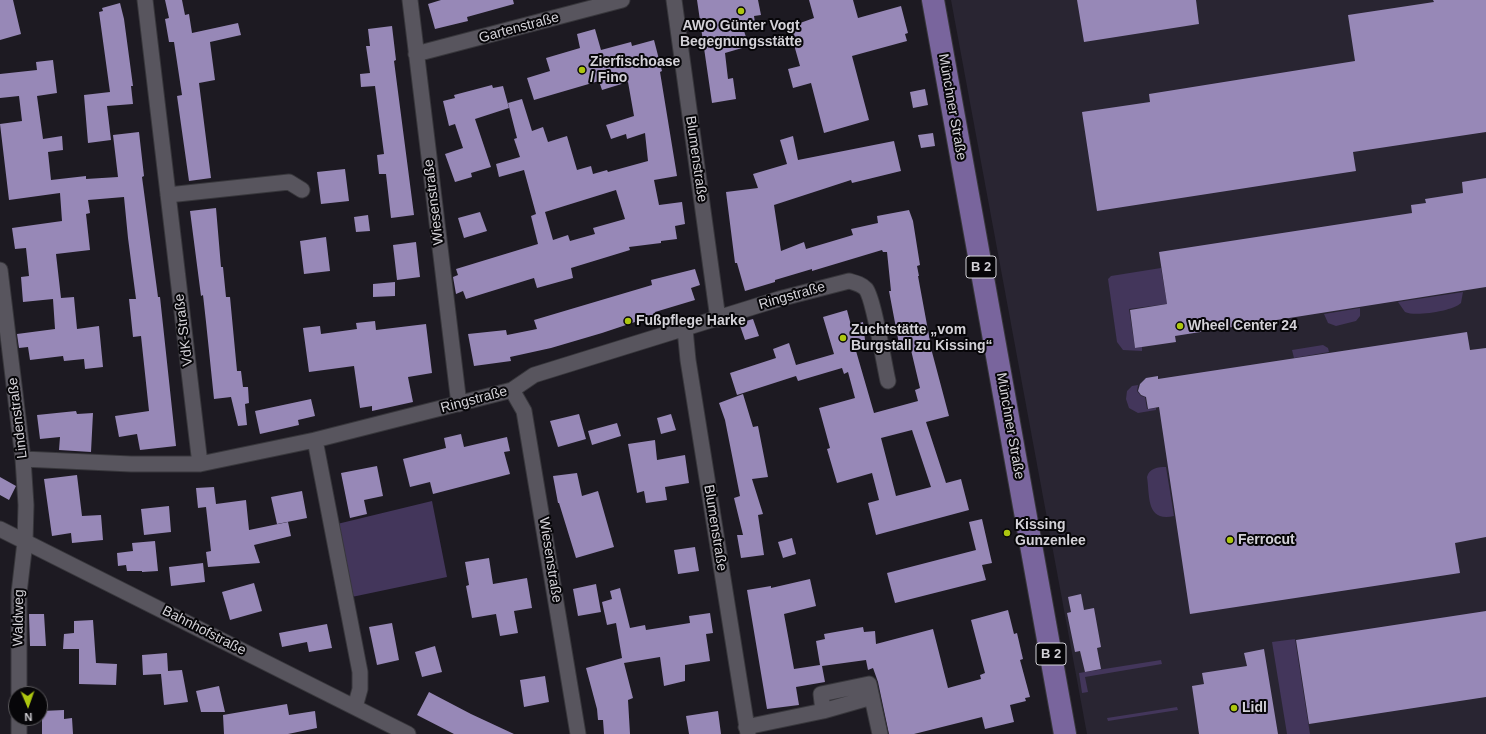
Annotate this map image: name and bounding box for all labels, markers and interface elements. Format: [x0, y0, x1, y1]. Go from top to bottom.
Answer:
marker: AWO Günter Vogt Begegnungsstätte [736, 6, 746, 16]
street label: Gartenstraße [477, 9, 561, 47]
place label: AWO Günter Vogt Begegnungsstätte [680, 18, 802, 50]
street label: Münchner Straße [934, 52, 970, 162]
place label: Zierfischoase / Fino [590, 54, 680, 86]
marker: Zierfischoase / Fino [577, 65, 587, 75]
street label: Blumenstraße [682, 115, 710, 203]
street label: Wiesenstraße [420, 158, 448, 246]
road number: B 2 [966, 256, 996, 278]
street label: Ringstraße [757, 278, 827, 314]
street label: VdK-Straße [171, 293, 197, 367]
place label: Fußpflege Harke [636, 313, 746, 329]
marker: Fußpflege Harke [623, 316, 633, 326]
place label: Wheel Center 24 [1188, 318, 1297, 334]
marker: Wheel Center 24 [1175, 321, 1185, 331]
place label: Zuchtstätte „vom Burgstall zu Kissing“ [851, 322, 993, 354]
marker: Zuchtstätte „vom Burgstall zu Kissing“ [838, 333, 848, 343]
street label: Münchner Straße [992, 371, 1028, 481]
street label: Lindenstraße [5, 376, 31, 460]
street label: Ringstraße [439, 383, 509, 417]
street label: Blumenstraße [700, 484, 730, 572]
street label: Wiesenstraße [535, 516, 565, 604]
place label: Kissing Gunzenlee [1015, 517, 1086, 550]
marker: Kissing Gunzenlee [1002, 528, 1012, 538]
place label: Ferrocut [1238, 532, 1295, 548]
marker: Ferrocut [1225, 535, 1235, 545]
street label: Waldweg [10, 589, 28, 647]
street label: Bahnhofstraße [159, 603, 249, 659]
road number: B 2 [1036, 643, 1066, 665]
north arrow [8, 686, 48, 726]
place label: Lidl [1242, 700, 1267, 716]
marker: Lidl [1229, 703, 1239, 713]
text: N [24, 711, 33, 723]

